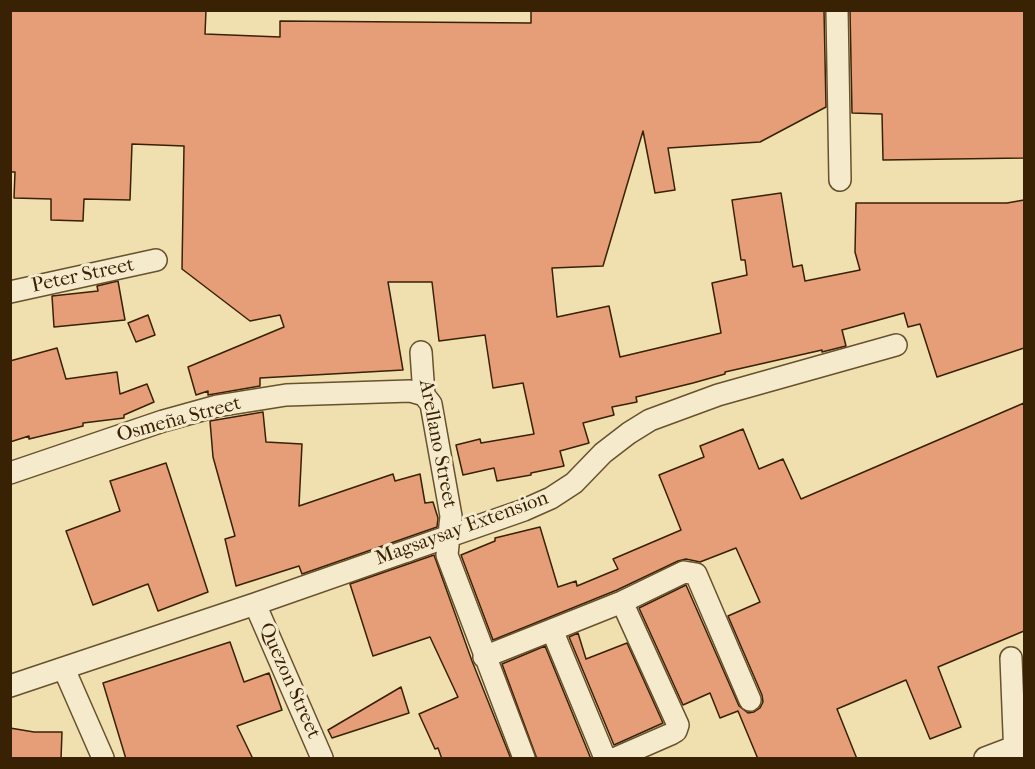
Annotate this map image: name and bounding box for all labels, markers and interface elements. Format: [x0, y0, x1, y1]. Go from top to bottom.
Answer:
street label: Peter Street [30, 253, 136, 299]
street label: Arellano Street [413, 378, 461, 510]
street label: Osmeña Street [114, 392, 244, 448]
street label: Magsaysay Extension [372, 487, 552, 571]
street label: Quezon Street [253, 619, 325, 743]

